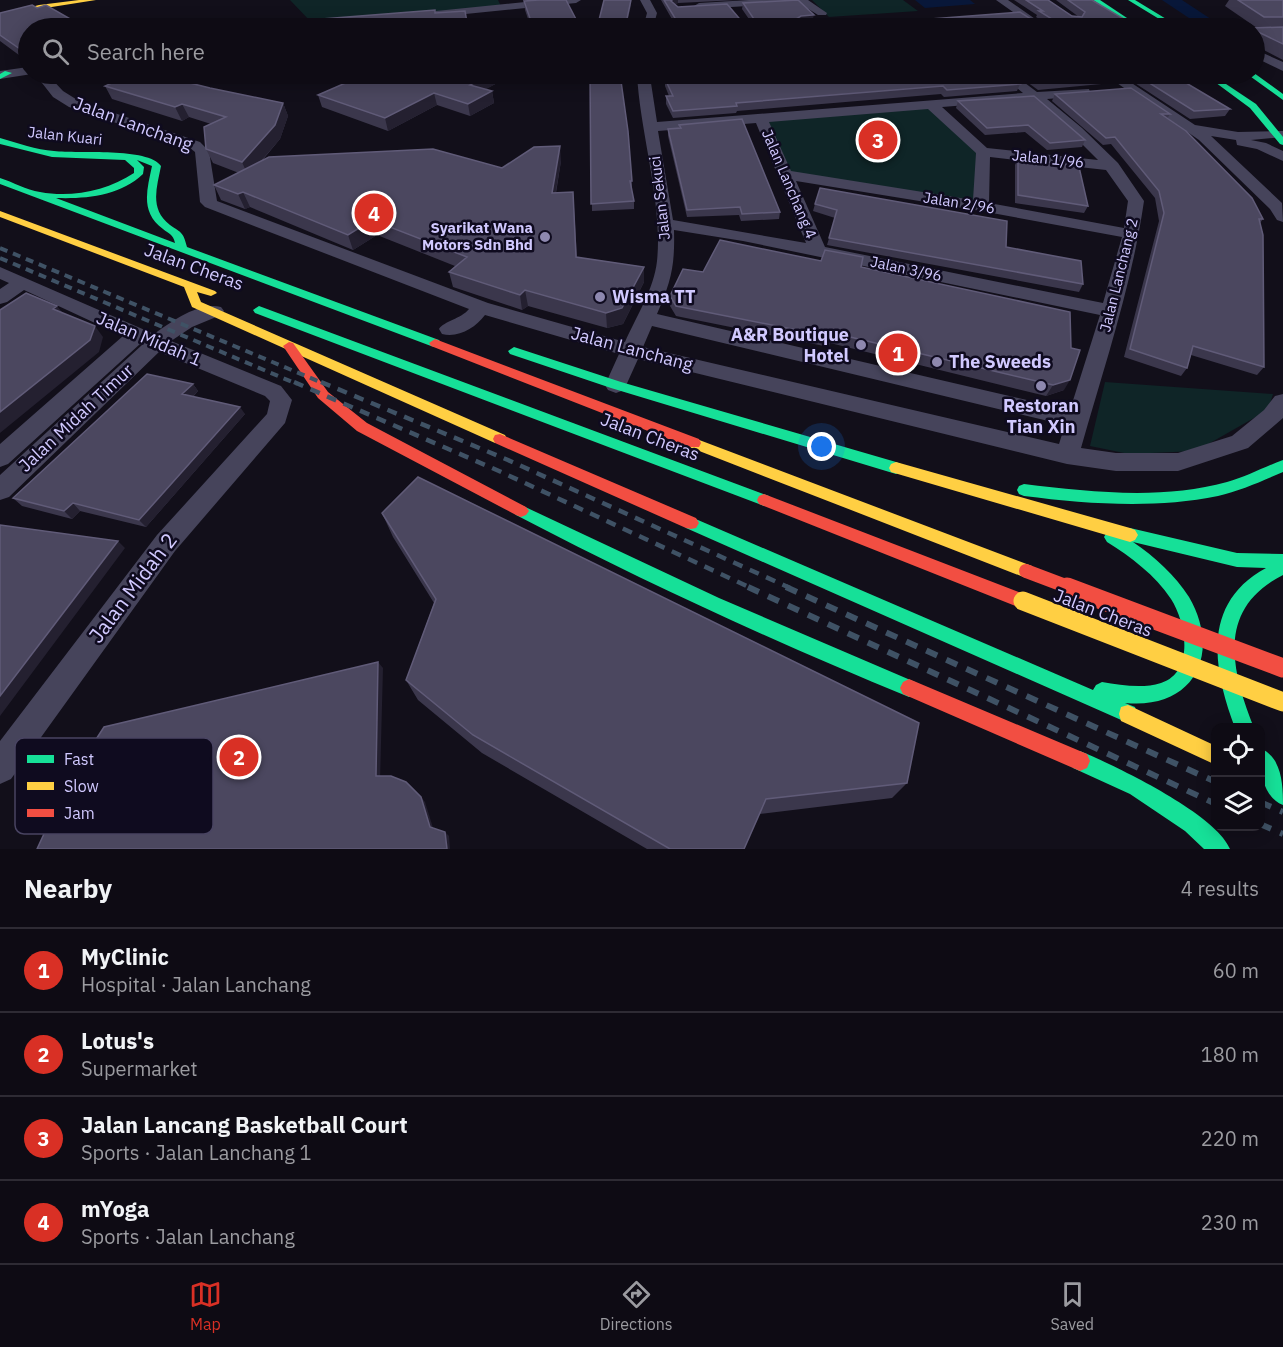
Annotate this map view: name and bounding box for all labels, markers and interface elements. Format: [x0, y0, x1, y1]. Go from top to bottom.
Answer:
search box [18, 18, 1265, 84]
icon: search [39, 35, 72, 68]
text: Search here [87, 37, 205, 66]
street label: Jalan Lanchang [70, 91, 196, 156]
pin: 3 [858, 118, 898, 162]
street label: Jalan Kuari [27, 122, 103, 149]
street label: Jalan Lanchang 4 [758, 126, 821, 241]
street label: Jalan 1/96 [1011, 145, 1085, 172]
street label: Jalan Sekuci [645, 155, 674, 241]
street label: Jalan 2/96 [922, 187, 996, 218]
pin: 4 [354, 190, 394, 236]
street label: Jalan Lanchang 2 [1095, 216, 1142, 334]
place label: Syarikat Wana Motors Sdn Bhd [422, 218, 533, 254]
marker: Syarikat Wana Motors Sdn Bhd [538, 230, 552, 244]
street label: Jalan Cheras [141, 238, 247, 295]
street label: Jalan 3/96 [869, 252, 944, 285]
place label: Wisma TT [612, 285, 696, 308]
marker: Wisma TT [593, 290, 607, 304]
street label: Jalan Midah 1 [93, 306, 205, 371]
street label: Jalan Lanchang [569, 321, 696, 376]
place label: A&R Boutique Hotel [731, 323, 850, 367]
pin: 1 [878, 330, 918, 376]
marker: A&R Boutique Hotel [854, 338, 868, 352]
place label: The Sweeds [949, 350, 1051, 373]
marker: The Sweeds [930, 355, 944, 369]
street label: Jalan Midah Timur [13, 358, 138, 477]
marker: Restoran Tian Xin [1034, 379, 1048, 393]
place label: Restoran Tian Xin [1003, 394, 1079, 438]
street label: Jalan Cheras [598, 407, 703, 466]
your location [807, 432, 836, 461]
street label: Jalan Midah 2 [82, 527, 183, 648]
street label: Jalan Cheras [1051, 583, 1156, 642]
map controls [1211, 723, 1265, 831]
button: locate [1211, 723, 1265, 777]
pin: 2 [220, 734, 258, 780]
legend [15, 738, 213, 834]
text: Fast [64, 749, 94, 769]
text: Slow [64, 776, 99, 796]
button: layers [1211, 777, 1265, 831]
text: Jam [64, 803, 95, 823]
text: Nearby [24, 871, 112, 905]
text: 4 results [1181, 875, 1259, 902]
text: MyClinic [81, 942, 169, 971]
text: 1 [38, 957, 50, 984]
text: 60 m [1213, 957, 1259, 984]
text: Hospital · Jalan Lanchang [81, 971, 311, 998]
text: Lotus's [81, 1026, 154, 1055]
text: 2 [38, 1041, 50, 1068]
text: 180 m [1201, 1041, 1259, 1068]
text: Supermarket [81, 1055, 198, 1082]
text: Jalan Lancang Basketball Court [81, 1110, 408, 1139]
text: 3 [38, 1125, 50, 1152]
text: 220 m [1201, 1125, 1259, 1152]
text: Sports · Jalan Lanchang 1 [81, 1139, 311, 1166]
text: mYoga [81, 1194, 149, 1223]
text: 4 [38, 1209, 50, 1236]
text: 230 m [1201, 1209, 1259, 1236]
text: Sports · Jalan Lanchang [81, 1223, 295, 1250]
tab: Map [189, 1278, 222, 1334]
tab: Directions [600, 1278, 673, 1334]
tab: Saved [1051, 1278, 1094, 1334]

